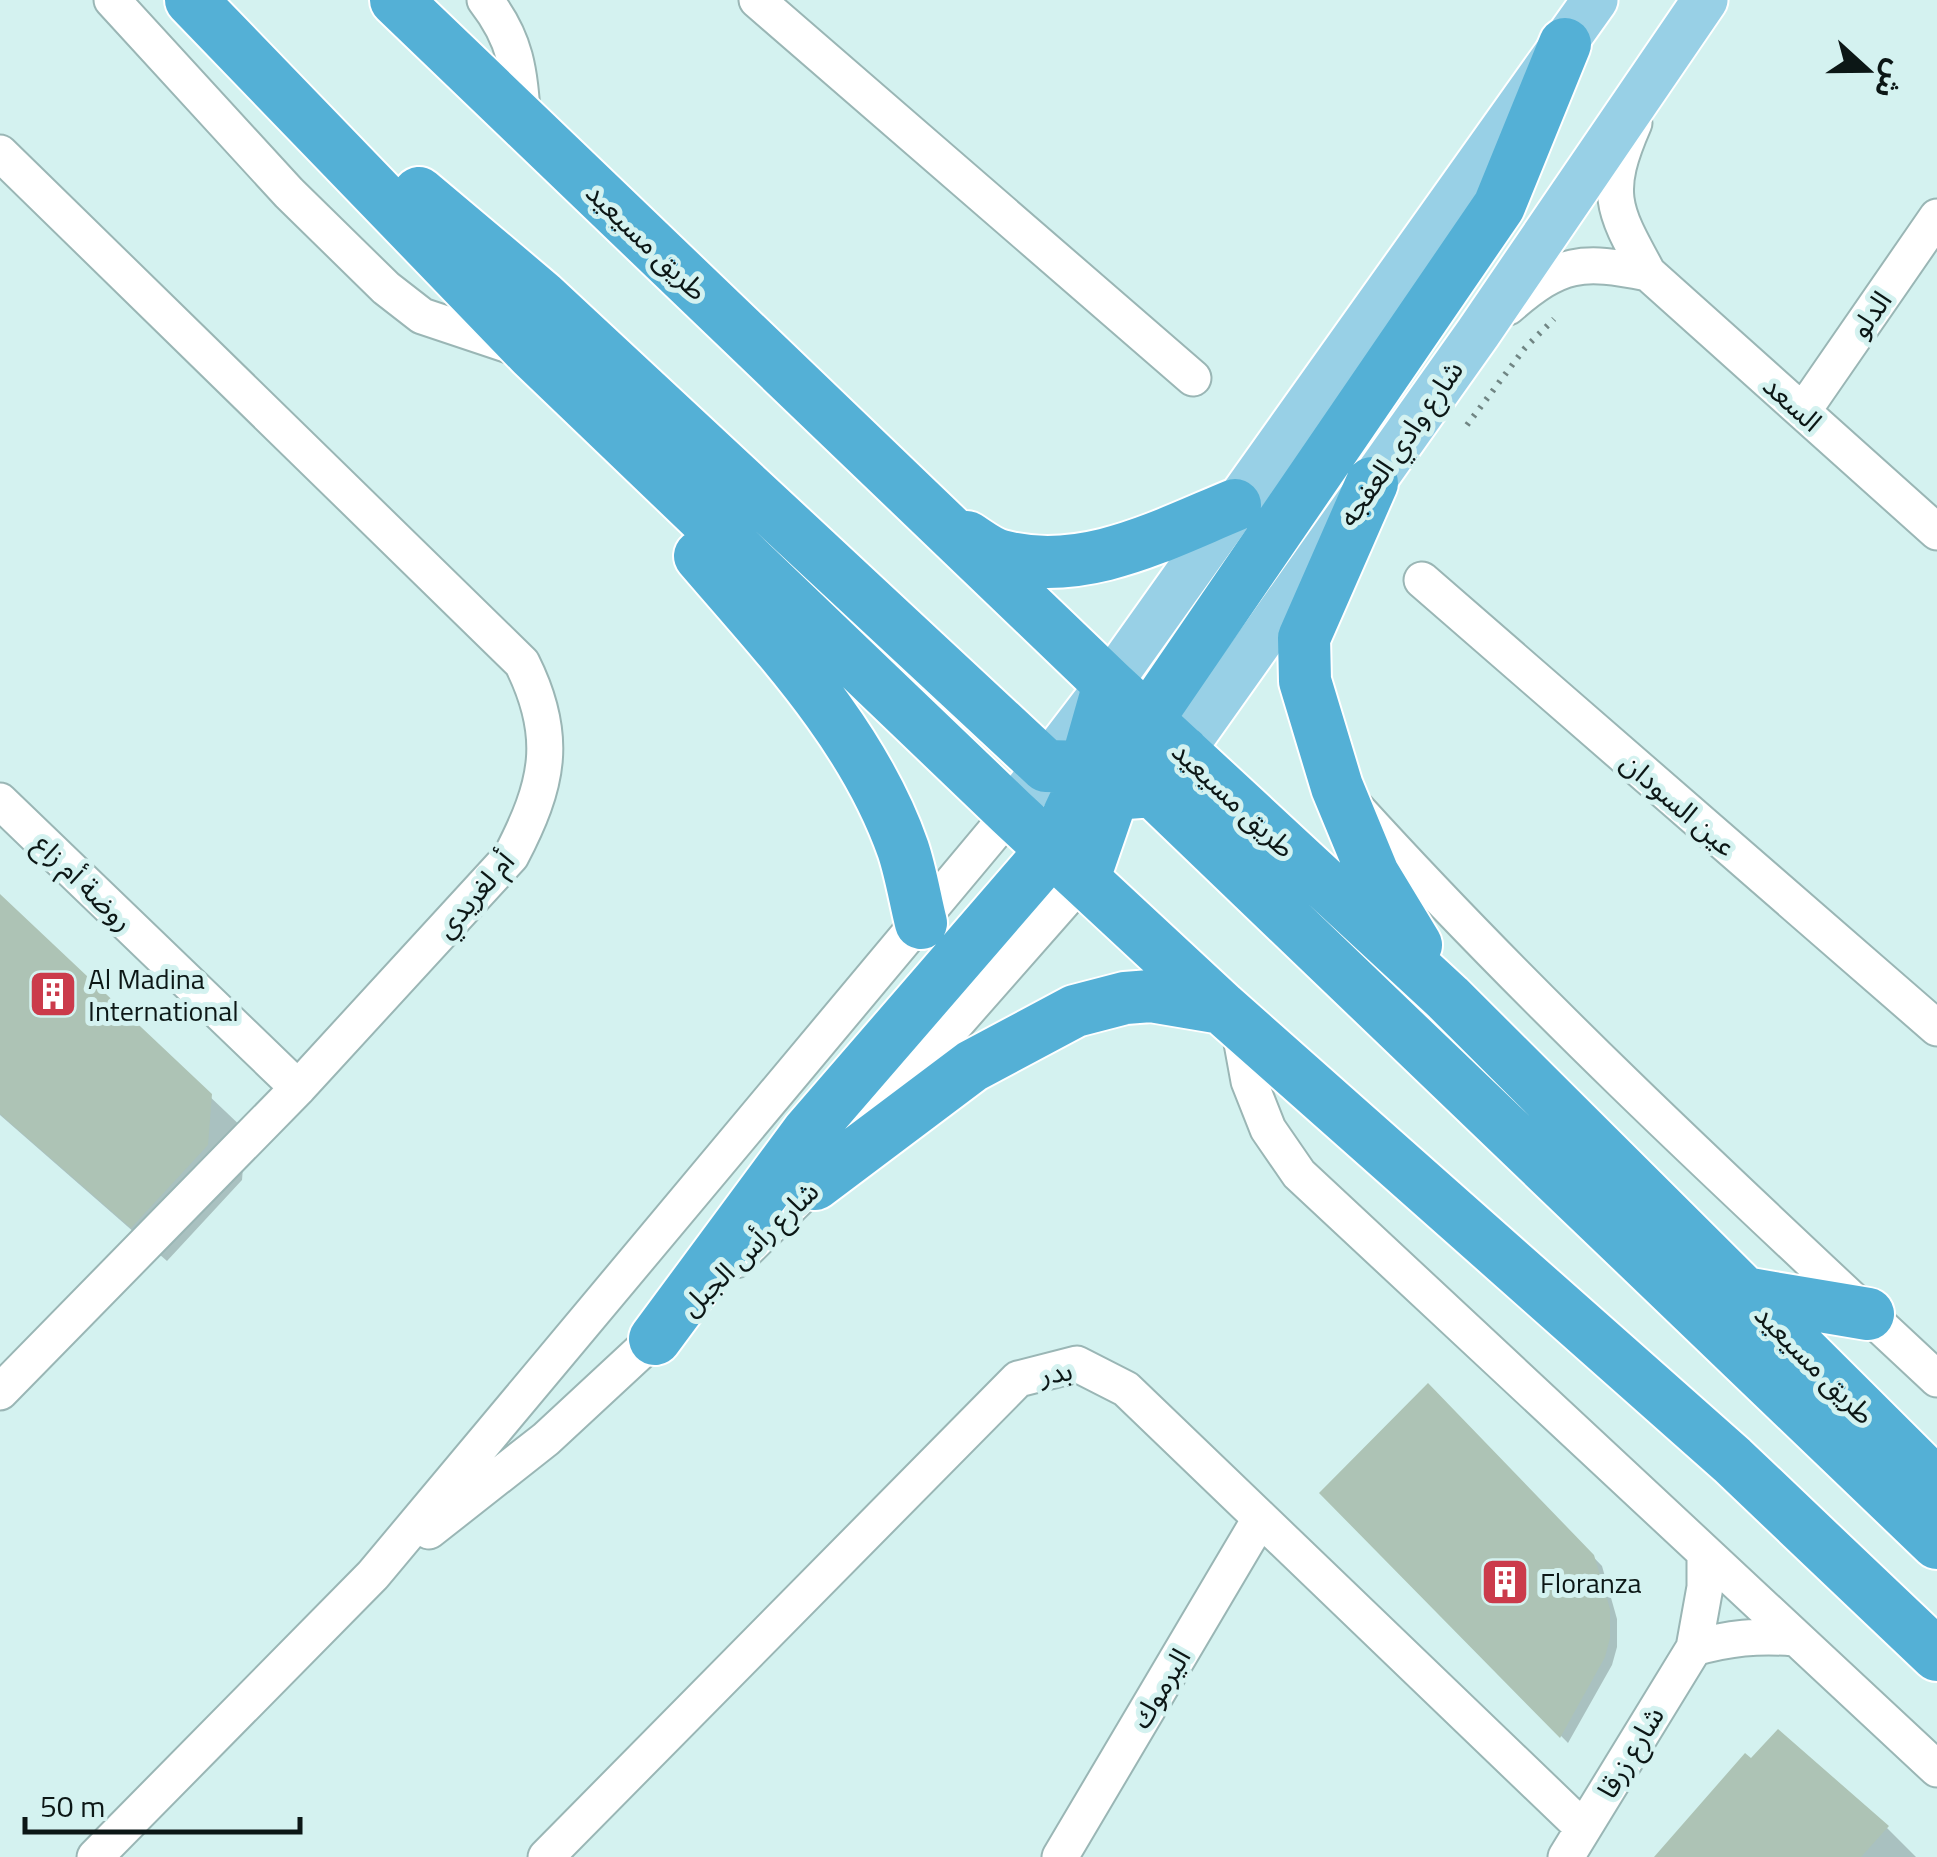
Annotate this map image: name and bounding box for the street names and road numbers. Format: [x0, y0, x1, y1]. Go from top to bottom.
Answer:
street label: طريق مسيعيد [576, 172, 718, 310]
street label: الدلو [1838, 281, 1902, 347]
street label: شارع وادي العفجه [1327, 351, 1474, 535]
street label: السعد [1754, 365, 1832, 441]
street label: طريق مسيعيد [1163, 730, 1305, 868]
street label: عين السودان [1612, 741, 1746, 867]
street label: روضة أم زاع [24, 823, 144, 941]
street label: أم لغريدي [424, 841, 524, 947]
street label: شارع رأس الجبل [670, 1170, 828, 1326]
street label: طريق مسيعيد [1745, 1294, 1885, 1434]
street label: بدر [1035, 1348, 1076, 1396]
street label: اليرموك [1119, 1640, 1201, 1736]
street label: شارع زرقا [1586, 1698, 1674, 1806]

